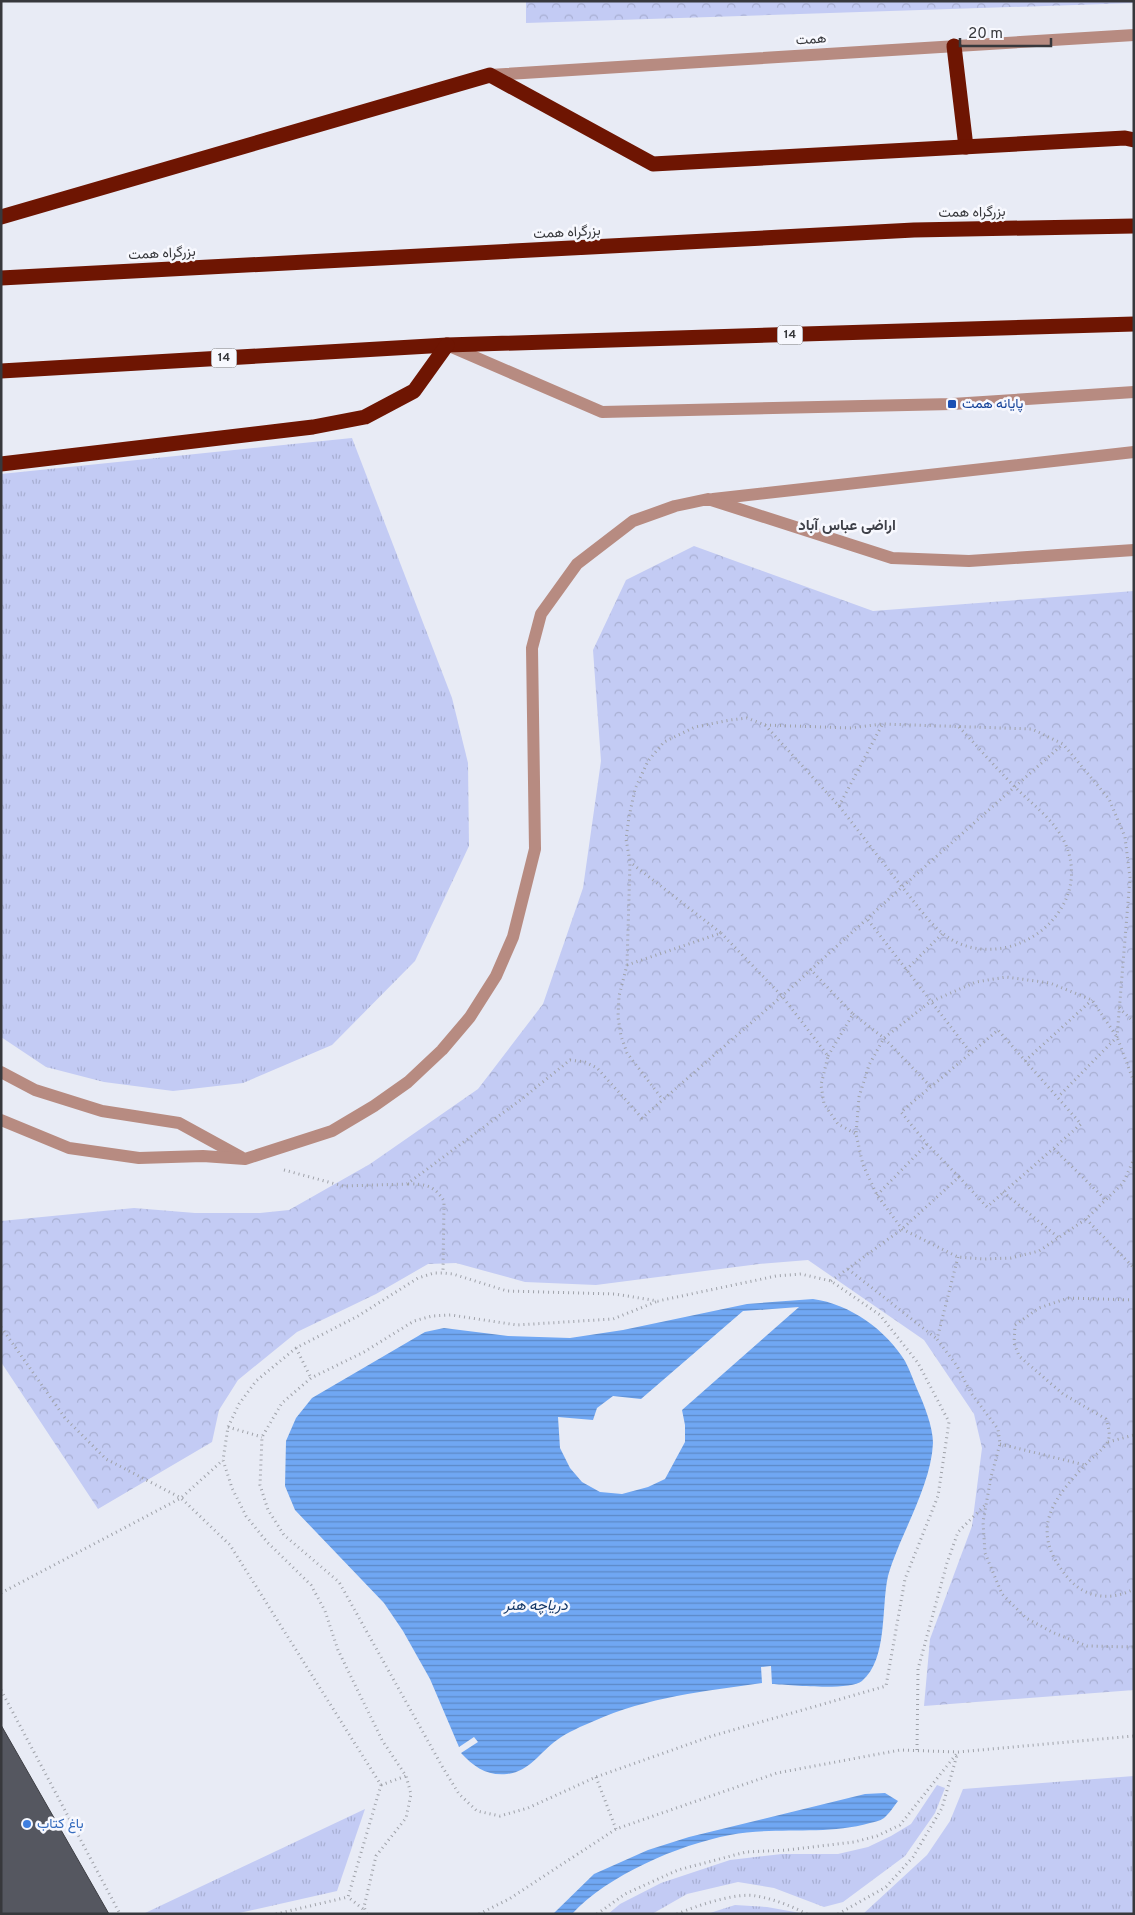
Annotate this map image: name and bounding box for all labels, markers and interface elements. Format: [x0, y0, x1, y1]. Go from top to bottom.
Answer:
scale bar [960, 15, 1051, 47]
text: 20 m [968, 25, 1003, 44]
street label: همت [795, 30, 827, 50]
street label: بزرگراه همت [938, 204, 1006, 222]
street label: بزرگراه همت [533, 223, 601, 243]
street label: بزرگراه همت [128, 244, 196, 264]
road number: 14 [778, 326, 802, 344]
road number: 14 [212, 348, 236, 368]
place label: پایانه همت [962, 396, 1023, 413]
marker: پایانه همت [946, 398, 958, 410]
district label: اراضی عباس آباد [798, 517, 896, 536]
water label: دریاچه هنر [503, 1597, 569, 1616]
place label: باغ کتاب [37, 1816, 84, 1834]
marker: باغ کتاب [21, 1818, 33, 1830]

